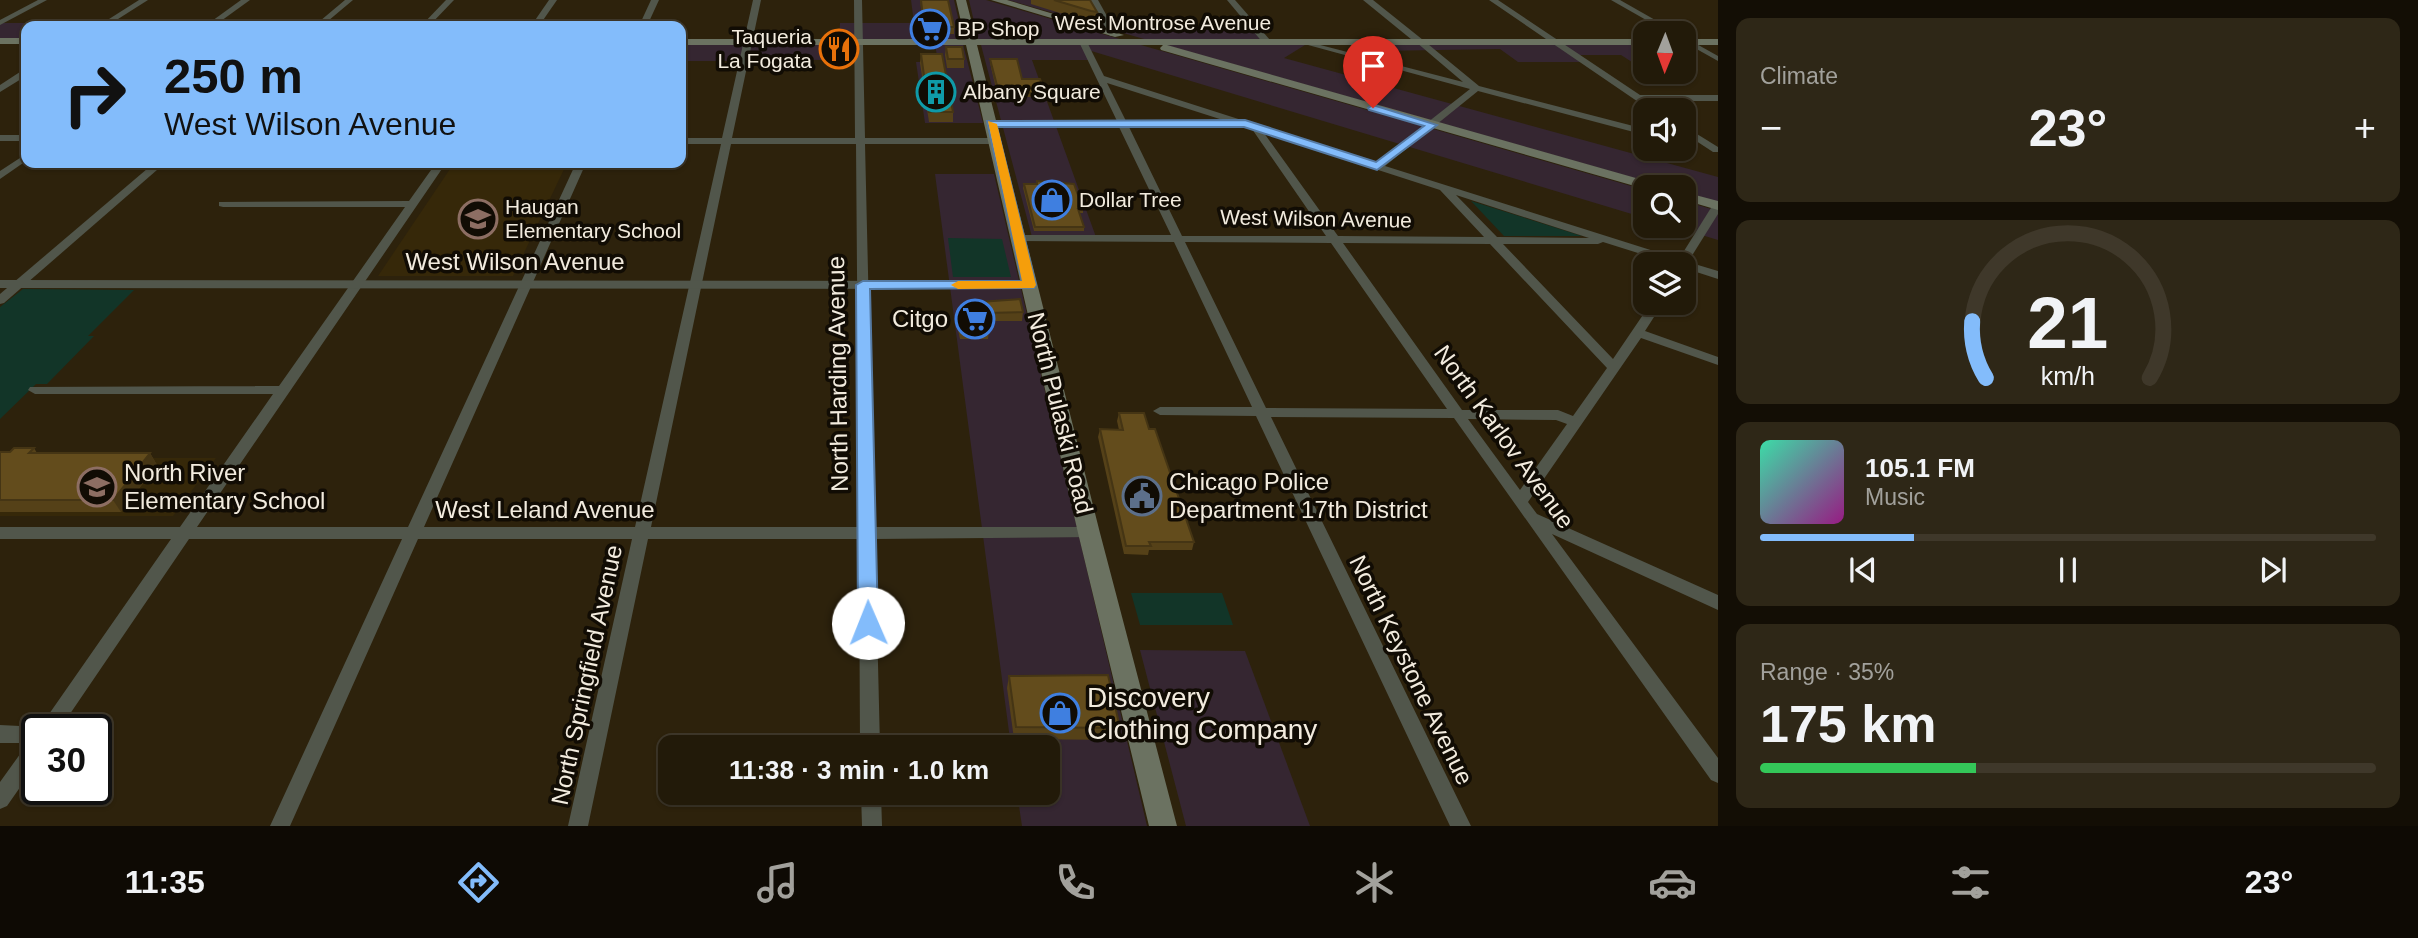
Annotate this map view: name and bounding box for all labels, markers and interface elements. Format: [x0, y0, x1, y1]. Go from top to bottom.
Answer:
supermarket icon: BP Shop [909, 8, 951, 50]
street label: West Montrose Avenue [1055, 11, 1271, 34]
place label: BP Shop [957, 17, 1040, 40]
north arrow [1633, 21, 1696, 84]
map controls [1633, 21, 1696, 315]
place label: Taqueria La Fogata [717, 25, 812, 72]
restaurant icon: Taqueria La Fogata [818, 28, 860, 70]
pin [1343, 36, 1403, 108]
icon: arrive [1354, 47, 1392, 85]
icon: right [49, 49, 140, 140]
text: 250 m [164, 49, 303, 103]
text: Climate [1760, 63, 1838, 89]
building icon: Albany Square [915, 71, 957, 113]
place label: Albany Square [963, 80, 1101, 103]
button: sound [1633, 98, 1696, 161]
text: 23° [2029, 99, 2107, 157]
text: West Wilson Avenue [164, 106, 456, 142]
text: − [1760, 107, 1782, 149]
text: + [2354, 107, 2376, 149]
button: search [1633, 175, 1696, 238]
shop icon: Dollar Tree [1031, 179, 1073, 221]
place label: Dollar Tree [1079, 188, 1182, 211]
place label: Haugan Elementary School [505, 195, 681, 242]
school or university icon: Haugan Elementary School [457, 198, 499, 240]
street label: West Wilson Avenue [1220, 205, 1412, 232]
street label: West Wilson Avenue [405, 248, 625, 275]
button: layers [1633, 252, 1696, 315]
street label: North Harding Avenue [822, 256, 853, 492]
text: 21 [2028, 282, 2108, 363]
supermarket icon: Citgo [954, 298, 996, 340]
place label: Citgo [892, 305, 948, 332]
street label: North Pulaski Road [1022, 309, 1099, 516]
street label: North Karlov Avenue [1429, 340, 1580, 534]
text: km/h [2041, 362, 2095, 390]
text: 105.1 FM [1865, 453, 1975, 483]
place label: North River Elementary School [124, 459, 325, 514]
school or university icon: North River Elementary School [76, 466, 118, 508]
place label: Chicago Police Department 17th District [1169, 468, 1428, 523]
public building icon: Chicago Police Department 17th District [1121, 475, 1163, 517]
text: Music [1865, 484, 1925, 510]
street label: West Leland Avenue [435, 496, 655, 523]
street label: North Springfield Avenue [546, 542, 627, 807]
street label: North Keystone Avenue [1344, 551, 1479, 789]
icon: previous [1844, 551, 1882, 589]
icon: pause [2049, 551, 2087, 589]
icon: next [2254, 551, 2292, 589]
position arrow [831, 586, 905, 660]
text: Range · 35% [1760, 659, 1894, 685]
place label: Discovery Clothing Company [1087, 682, 1317, 745]
shop icon: Discovery Clothing Company [1039, 692, 1081, 734]
text: 175 km [1760, 695, 1936, 753]
speed limit sign: 30 [21, 714, 112, 805]
text: 11:38 · 3 min · 1.0 km [729, 755, 989, 785]
icon: directions [454, 858, 503, 907]
icon: music [753, 858, 802, 907]
icon: phone [1051, 858, 1100, 907]
icon: climate [1350, 858, 1399, 907]
icon: car [1648, 858, 1697, 907]
icon: filters [1946, 858, 1995, 907]
text: 11:35 [125, 864, 205, 900]
text: 23° [2245, 864, 2293, 900]

